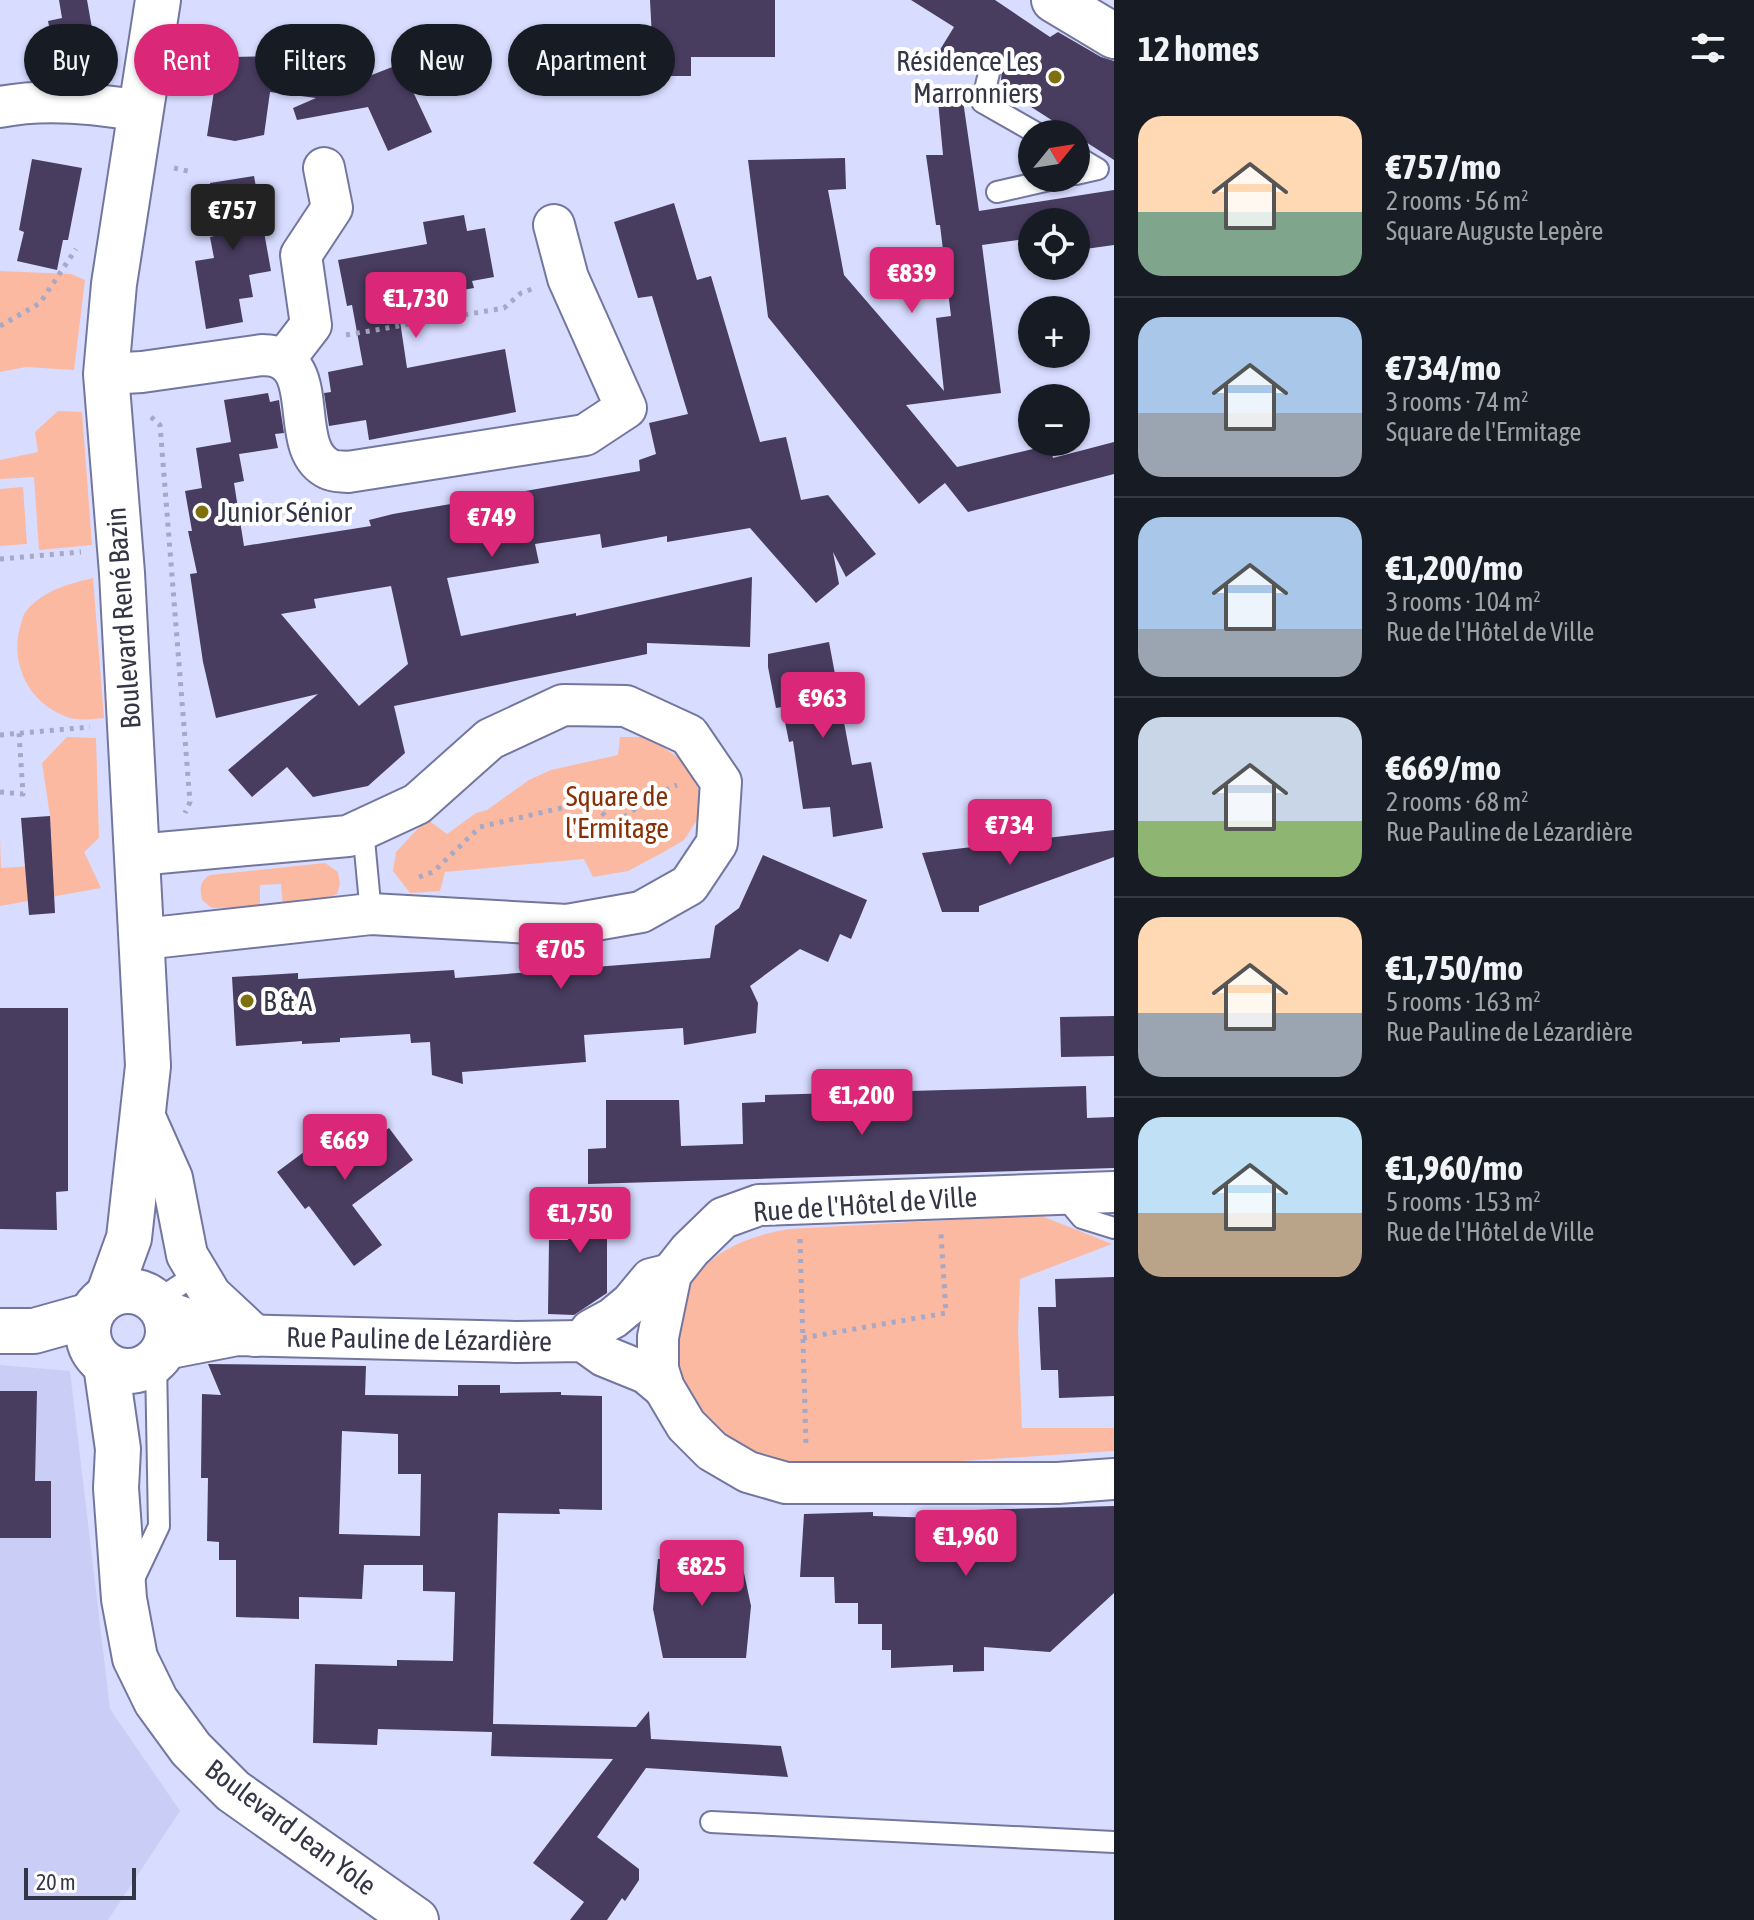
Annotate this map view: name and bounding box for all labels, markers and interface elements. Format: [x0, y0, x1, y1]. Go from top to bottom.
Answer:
chip: Buy [24, 24, 118, 96]
chip: Rent [134, 24, 239, 96]
chip: Filters [255, 24, 375, 96]
chip: New [391, 24, 492, 96]
chip: Apartment [508, 24, 675, 96]
icon: filters [1686, 26, 1730, 70]
text: 12 homes [1138, 29, 1259, 68]
place label: Résidence Les Marronniers [896, 45, 1039, 109]
marker: Résidence Les Marronniers [1046, 68, 1064, 86]
north arrow [1018, 120, 1090, 192]
map controls [1018, 120, 1090, 456]
text: €757/mo [1386, 147, 1501, 186]
icon: home [1202, 148, 1298, 244]
pin: €757 [186, 184, 280, 252]
text: 2 rooms · 56 m² [1386, 186, 1528, 216]
text: €757 [209, 195, 257, 225]
button: locate [1018, 208, 1090, 280]
text: Square Auguste Lepère [1386, 216, 1603, 246]
pin: €839 [865, 247, 959, 315]
text: €839 [888, 258, 936, 288]
pin: €1,730 [351, 272, 481, 340]
text: €1,730 [383, 283, 449, 313]
button: + [1018, 296, 1090, 368]
text: €734/mo [1386, 348, 1501, 387]
icon: home [1202, 349, 1298, 445]
button: − [1018, 384, 1090, 456]
text: 3 rooms · 74 m² [1386, 387, 1528, 417]
text: Square de l'Ermitage [1386, 417, 1581, 447]
pin: €749 [445, 491, 539, 559]
place label: Junior Sénior [218, 496, 352, 528]
text: €749 [468, 502, 516, 532]
marker: Junior Sénior [193, 503, 211, 521]
street label: Boulevard René Bazin [99, 506, 147, 730]
text: €1,200/mo [1386, 548, 1523, 587]
icon: home [1202, 549, 1298, 645]
text: 3 rooms · 104 m² [1386, 587, 1541, 617]
text: Rue de l'Hôtel de Ville [1386, 617, 1594, 647]
pin: €963 [776, 672, 870, 740]
text: €963 [799, 683, 847, 713]
text: €669/mo [1386, 748, 1501, 787]
icon: home [1202, 749, 1298, 845]
park label: Square de l'Ermitage [565, 780, 669, 844]
text: 2 rooms · 68 m² [1386, 787, 1528, 817]
pin: €734 [963, 799, 1057, 867]
text: €734 [986, 810, 1034, 840]
text: Rue Pauline de Lézardière [1386, 817, 1633, 847]
pin: €705 [514, 923, 608, 991]
text: €705 [537, 934, 585, 964]
text: €1,750/mo [1386, 948, 1523, 987]
icon: home [1202, 949, 1298, 1045]
place label: B & A [263, 985, 313, 1017]
text: 5 rooms · 163 m² [1386, 987, 1541, 1017]
marker: B & A [238, 992, 256, 1010]
text: Rue Pauline de Lézardière [1386, 1017, 1633, 1047]
pin: €1,200 [797, 1069, 927, 1137]
text: €1,200 [829, 1080, 895, 1110]
pin: €669 [298, 1114, 392, 1182]
text: €669 [321, 1125, 369, 1155]
text: €1,960/mo [1386, 1148, 1523, 1187]
icon: home [1202, 1149, 1298, 1245]
street label: Rue de l'Hôtel de Ville [752, 1180, 978, 1228]
pin: €1,750 [515, 1187, 645, 1255]
text: 5 rooms · 153 m² [1386, 1187, 1541, 1217]
text: €1,750 [547, 1198, 613, 1228]
text: Rue de l'Hôtel de Ville [1386, 1217, 1594, 1247]
street label: Rue Pauline de Lézardière [286, 1321, 552, 1357]
pin: €1,960 [901, 1510, 1031, 1578]
text: €1,960 [933, 1521, 999, 1551]
pin: €825 [655, 1540, 749, 1608]
text: €825 [678, 1551, 726, 1581]
street label: Boulevard Jean Yole [199, 1753, 383, 1901]
scale bar [24, 1864, 136, 1900]
text: 20 m [36, 1869, 76, 1895]

